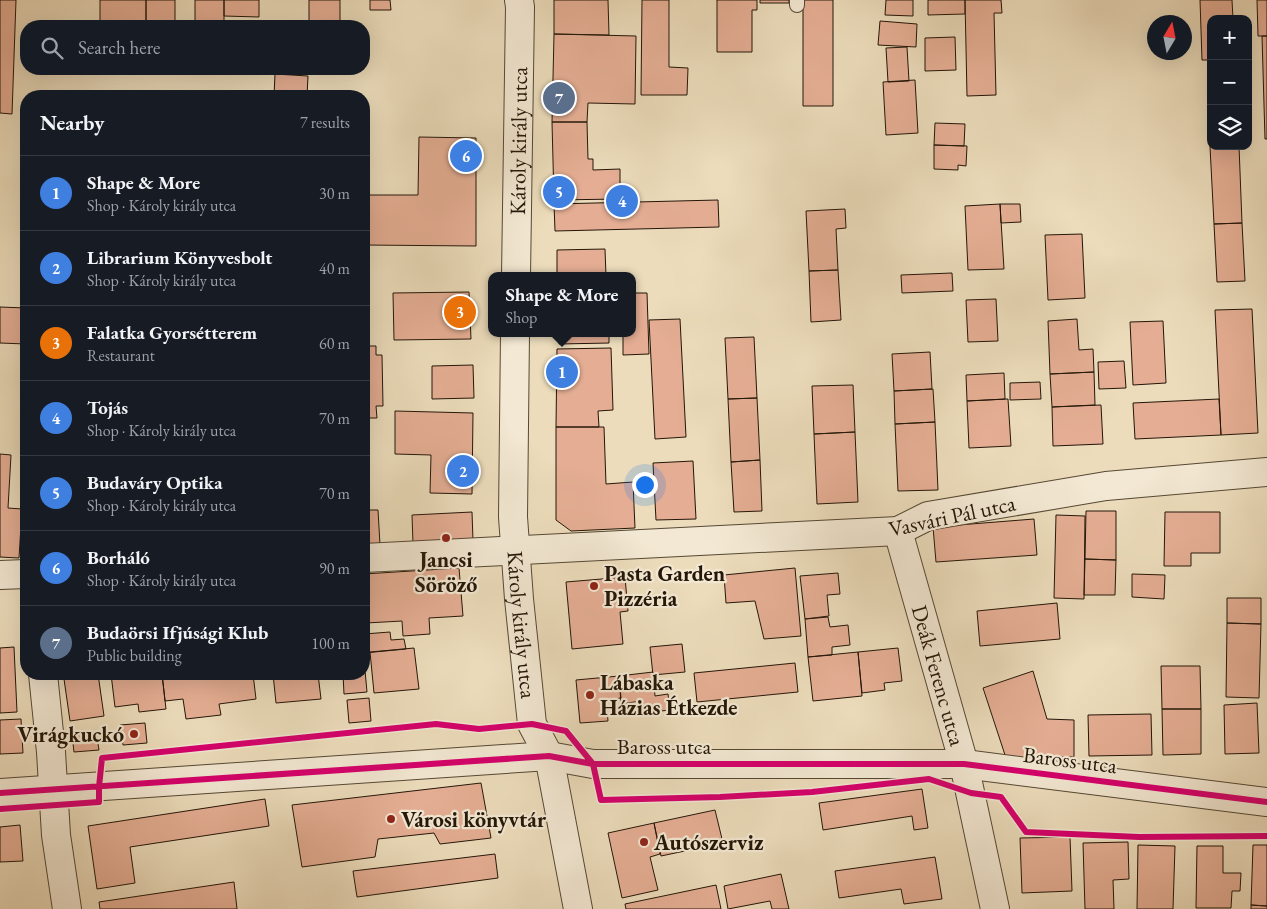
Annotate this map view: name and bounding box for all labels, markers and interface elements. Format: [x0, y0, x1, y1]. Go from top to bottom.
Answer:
north arrow [1147, 15, 1192, 60]
map controls [1207, 15, 1252, 150]
button: + [1207, 15, 1252, 60]
search box [20, 20, 370, 75]
icon: search [38, 34, 66, 62]
text: Search here [78, 35, 160, 60]
button: − [1207, 60, 1252, 105]
street label: Károly király utca [502, 67, 534, 215]
pin: 7 [543, 79, 575, 117]
button: layers [1207, 105, 1252, 150]
text: Nearby [40, 109, 104, 136]
text: 7 results [300, 112, 350, 133]
pin: 6 [450, 137, 482, 175]
text: Shape & More [87, 170, 200, 195]
pin: 5 [543, 173, 575, 211]
pin: 4 [606, 182, 638, 220]
text: 1 [52, 183, 60, 204]
text: 30 m [319, 183, 350, 204]
text: Shop · Károly király utca [87, 195, 236, 216]
text: Librarium Könyvesbolt [87, 245, 272, 270]
text: 2 [52, 258, 60, 279]
text: 40 m [319, 258, 350, 279]
text: Shop · Károly király utca [87, 270, 236, 291]
popup [488, 272, 636, 337]
text: Shape & More [505, 282, 619, 307]
pin: 3 [444, 293, 476, 331]
text: Shop [505, 307, 537, 328]
text: Falatka Gyorsétterem [87, 320, 257, 345]
text: 3 [52, 333, 60, 354]
text: 60 m [319, 333, 350, 354]
text: Restaurant [87, 345, 155, 366]
pin: 1 [546, 353, 578, 391]
text: Tojás [87, 395, 128, 420]
text: 4 [52, 408, 60, 429]
text: 70 m [319, 408, 350, 429]
text: Shop · Károly király utca [87, 420, 236, 441]
pin: 2 [447, 452, 479, 490]
text: Budaváry Optika [87, 470, 222, 495]
your location [632, 472, 658, 498]
text: 5 [52, 483, 60, 504]
text: 70 m [319, 483, 350, 504]
street label: Vasvári Pál utca [886, 488, 1018, 544]
text: Shop · Károly király utca [87, 495, 236, 516]
marker: Jancsi Söröző [440, 532, 452, 544]
text: Borháló [87, 545, 150, 570]
place label: Jancsi Söröző [415, 545, 477, 599]
street label: Károly király utca [501, 550, 544, 700]
text: 6 [52, 558, 60, 579]
text: 90 m [319, 558, 350, 579]
place label: Pasta Garden Pizzéria [604, 559, 726, 613]
text: Shop · Károly király utca [87, 570, 236, 591]
marker: Pasta Garden Pizzéria [588, 580, 600, 592]
street label: Deák Ferenc utca [905, 602, 973, 749]
text: Budaörsi Ifjúsági Klub [87, 620, 268, 645]
text: 7 [52, 633, 60, 654]
text: 100 m [311, 633, 350, 654]
text: Public building [87, 645, 182, 666]
place label: Lábaska Házias Étkezde [600, 668, 737, 722]
marker: Lábaska Házias Étkezde [584, 689, 596, 701]
place label: Virágkuckó [17, 720, 124, 749]
marker: Virágkuckó [128, 728, 140, 740]
street label: Baross utca [617, 732, 711, 761]
street label: Baross utca [1021, 740, 1119, 780]
place label: Városi könyvtár [401, 805, 547, 834]
marker: Városi könyvtár [385, 813, 397, 825]
place label: Autószerviz [653, 828, 764, 857]
marker: Autószerviz [638, 836, 650, 848]

